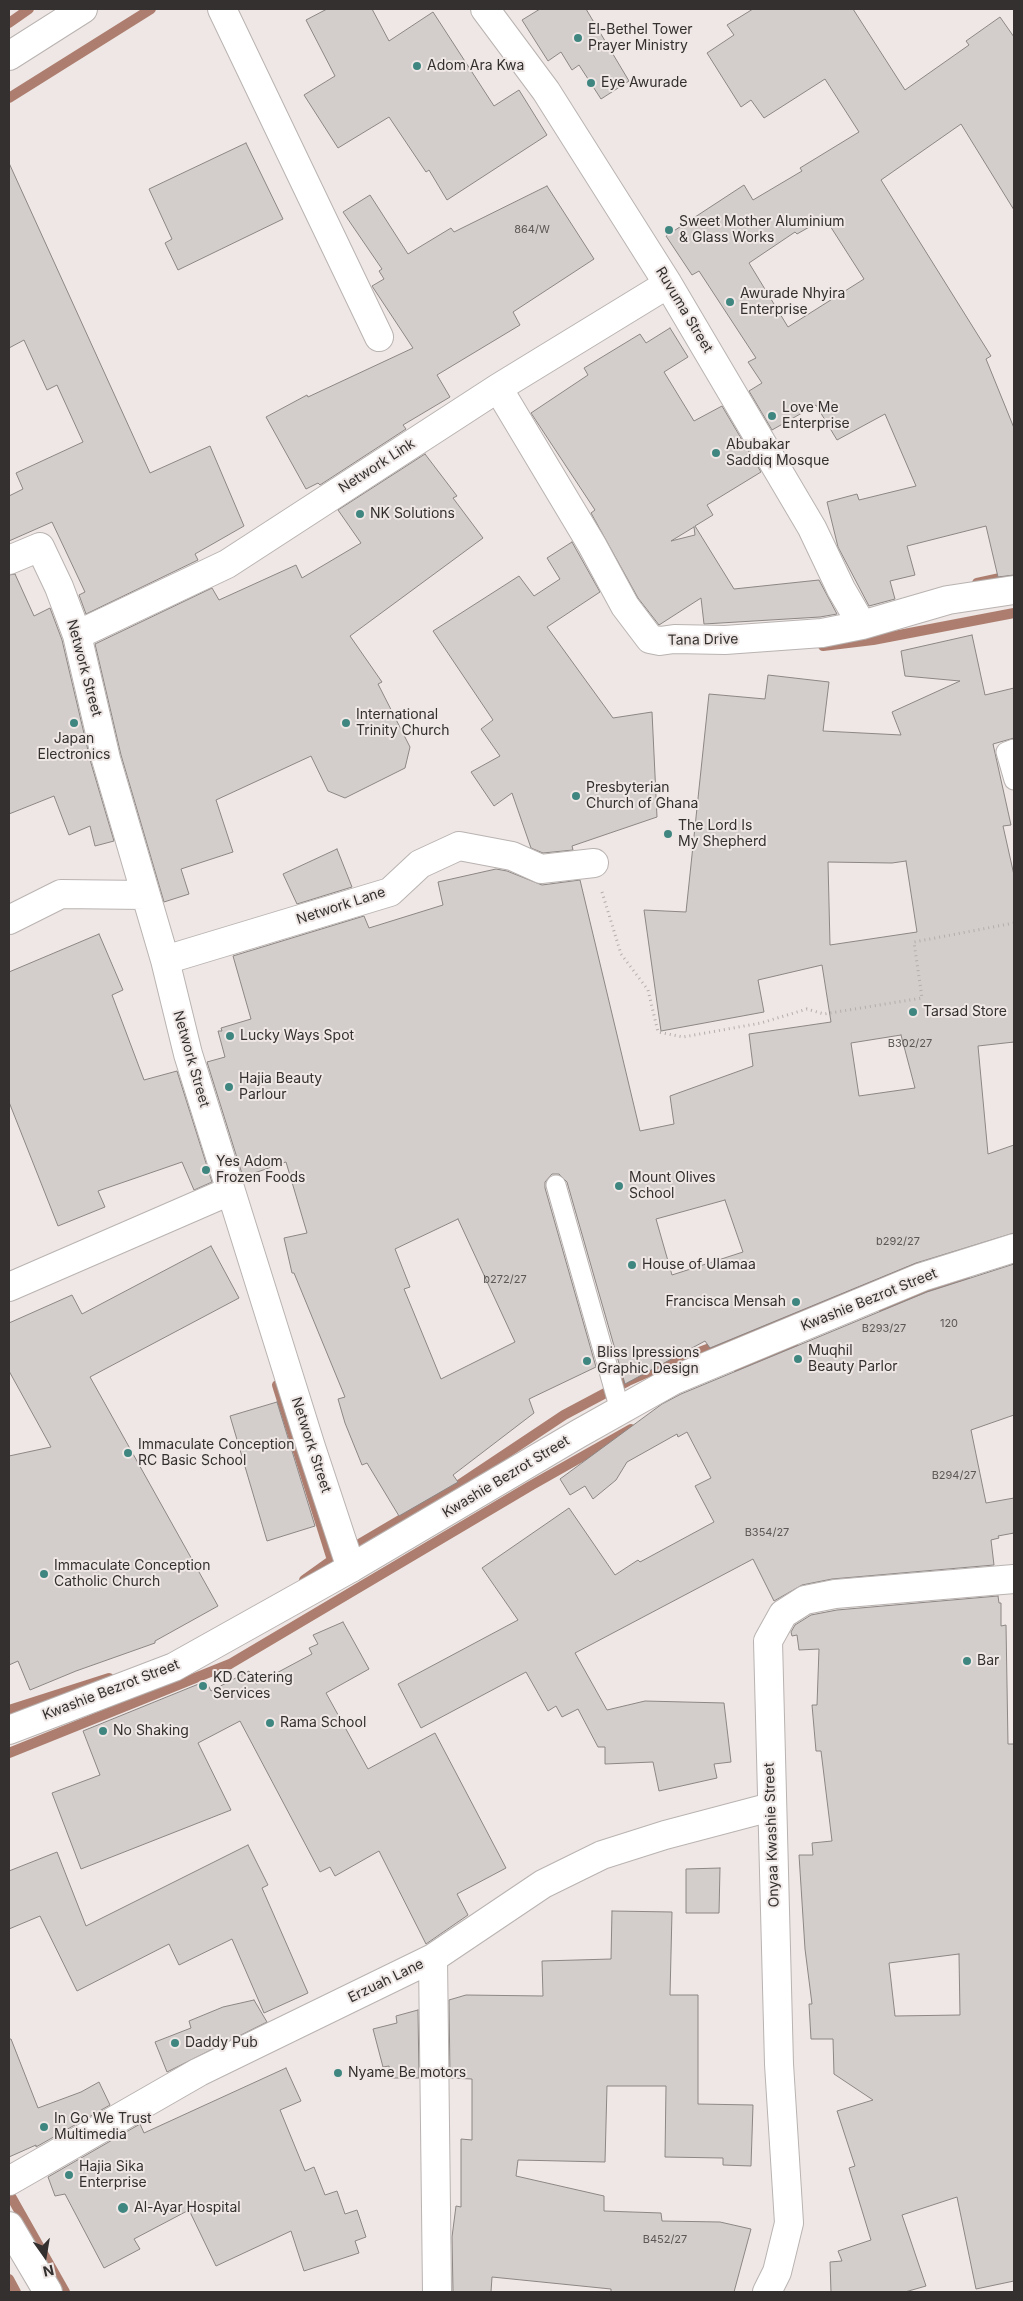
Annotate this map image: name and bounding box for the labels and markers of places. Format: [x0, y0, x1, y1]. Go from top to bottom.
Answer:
place label: El-Bethel Tower Prayer Ministry [588, 22, 693, 54]
marker: El-Bethel Tower Prayer Ministry [572, 32, 584, 44]
place label: Adom Ara Kwa [427, 58, 524, 74]
marker: Adom Ara Kwa [411, 60, 423, 72]
place label: Eye Awurade [601, 75, 687, 91]
marker: Eye Awurade [585, 77, 597, 89]
place label: Sweet Mother Aluminium & Glass Works [679, 214, 844, 246]
marker: Sweet Mother Aluminium & Glass Works [663, 224, 675, 236]
place label: Awurade Nhyira Enterprise [740, 286, 845, 318]
marker: Awurade Nhyira Enterprise [724, 296, 736, 308]
place label: Love Me Enterprise [782, 400, 850, 432]
marker: Love Me Enterprise [766, 410, 778, 422]
place label: Abubakar Saddiq Mosque [726, 437, 829, 470]
marker: Abubakar Saddiq Mosque [710, 447, 722, 459]
place label: NK Solutions [370, 506, 455, 522]
marker: NK Solutions [354, 508, 366, 520]
place label: International Trinity Church [356, 707, 450, 740]
marker: Japan Electronics [68, 717, 80, 729]
marker: International Trinity Church [340, 717, 352, 729]
place label: Japan Electronics [37, 731, 111, 764]
place label: Presbyterian Church of Ghana [586, 780, 698, 812]
marker: Presbyterian Church of Ghana [570, 790, 582, 802]
place label: The Lord Is My Shepherd [678, 818, 767, 850]
marker: The Lord Is My Shepherd [662, 828, 674, 840]
place label: Tarsad Store [923, 1004, 1007, 1020]
marker: Tarsad Store [907, 1006, 919, 1018]
place label: Lucky Ways Spot [240, 1028, 354, 1044]
marker: Lucky Ways Spot [224, 1030, 236, 1042]
place label: Hajia Beauty Parlour [239, 1071, 322, 1104]
marker: Hajia Beauty Parlour [223, 1081, 235, 1093]
place label: Yes Adom Frozen Foods [216, 1154, 305, 1186]
marker: Yes Adom Frozen Foods [200, 1164, 212, 1176]
place label: Mount Olives School [629, 1170, 716, 1202]
marker: Mount Olives School [613, 1180, 625, 1192]
place label: House of Ulamaa [642, 1257, 756, 1273]
marker: House of Ulamaa [626, 1259, 638, 1271]
place label: Francisca Mensah [665, 1294, 786, 1310]
marker: Francisca Mensah [790, 1296, 802, 1308]
place label: Muqhil Beauty Parlor [808, 1343, 898, 1375]
place label: Bliss Ipressions Graphic Design [597, 1345, 699, 1378]
marker: Muqhil Beauty Parlor [792, 1353, 804, 1365]
marker: Bliss Ipressions Graphic Design [581, 1355, 593, 1367]
place label: Immaculate Conception RC Basic School [138, 1437, 294, 1470]
marker: Immaculate Conception RC Basic School [122, 1447, 134, 1459]
place label: Immaculate Conception Catholic Church [54, 1558, 210, 1590]
marker: Immaculate Conception Catholic Church [38, 1568, 50, 1580]
place label: Bar [977, 1653, 999, 1669]
marker: Bar [961, 1655, 973, 1667]
place label: KD Catering Services [213, 1670, 293, 1702]
marker: KD Catering Services [197, 1680, 209, 1692]
place label: Rama School [280, 1715, 366, 1731]
marker: Rama School [264, 1717, 276, 1729]
place label: No Shaking [113, 1723, 189, 1739]
marker: No Shaking [97, 1725, 109, 1737]
place label: Daddy Pub [185, 2035, 258, 2051]
marker: Daddy Pub [169, 2037, 181, 2049]
place label: Nyame Be motors [348, 2065, 466, 2081]
marker: Nyame Be motors [332, 2067, 344, 2079]
place label: In Go We Trust Multimedia [54, 2111, 152, 2144]
marker: In Go We Trust Multimedia [38, 2121, 50, 2133]
place label: Hajia Sika Enterprise [79, 2159, 147, 2192]
marker: Hajia Sika Enterprise [63, 2169, 75, 2181]
place label: Al-Ayar Hospital [134, 2200, 241, 2216]
marker: Al-Ayar Hospital [116, 2201, 130, 2215]

